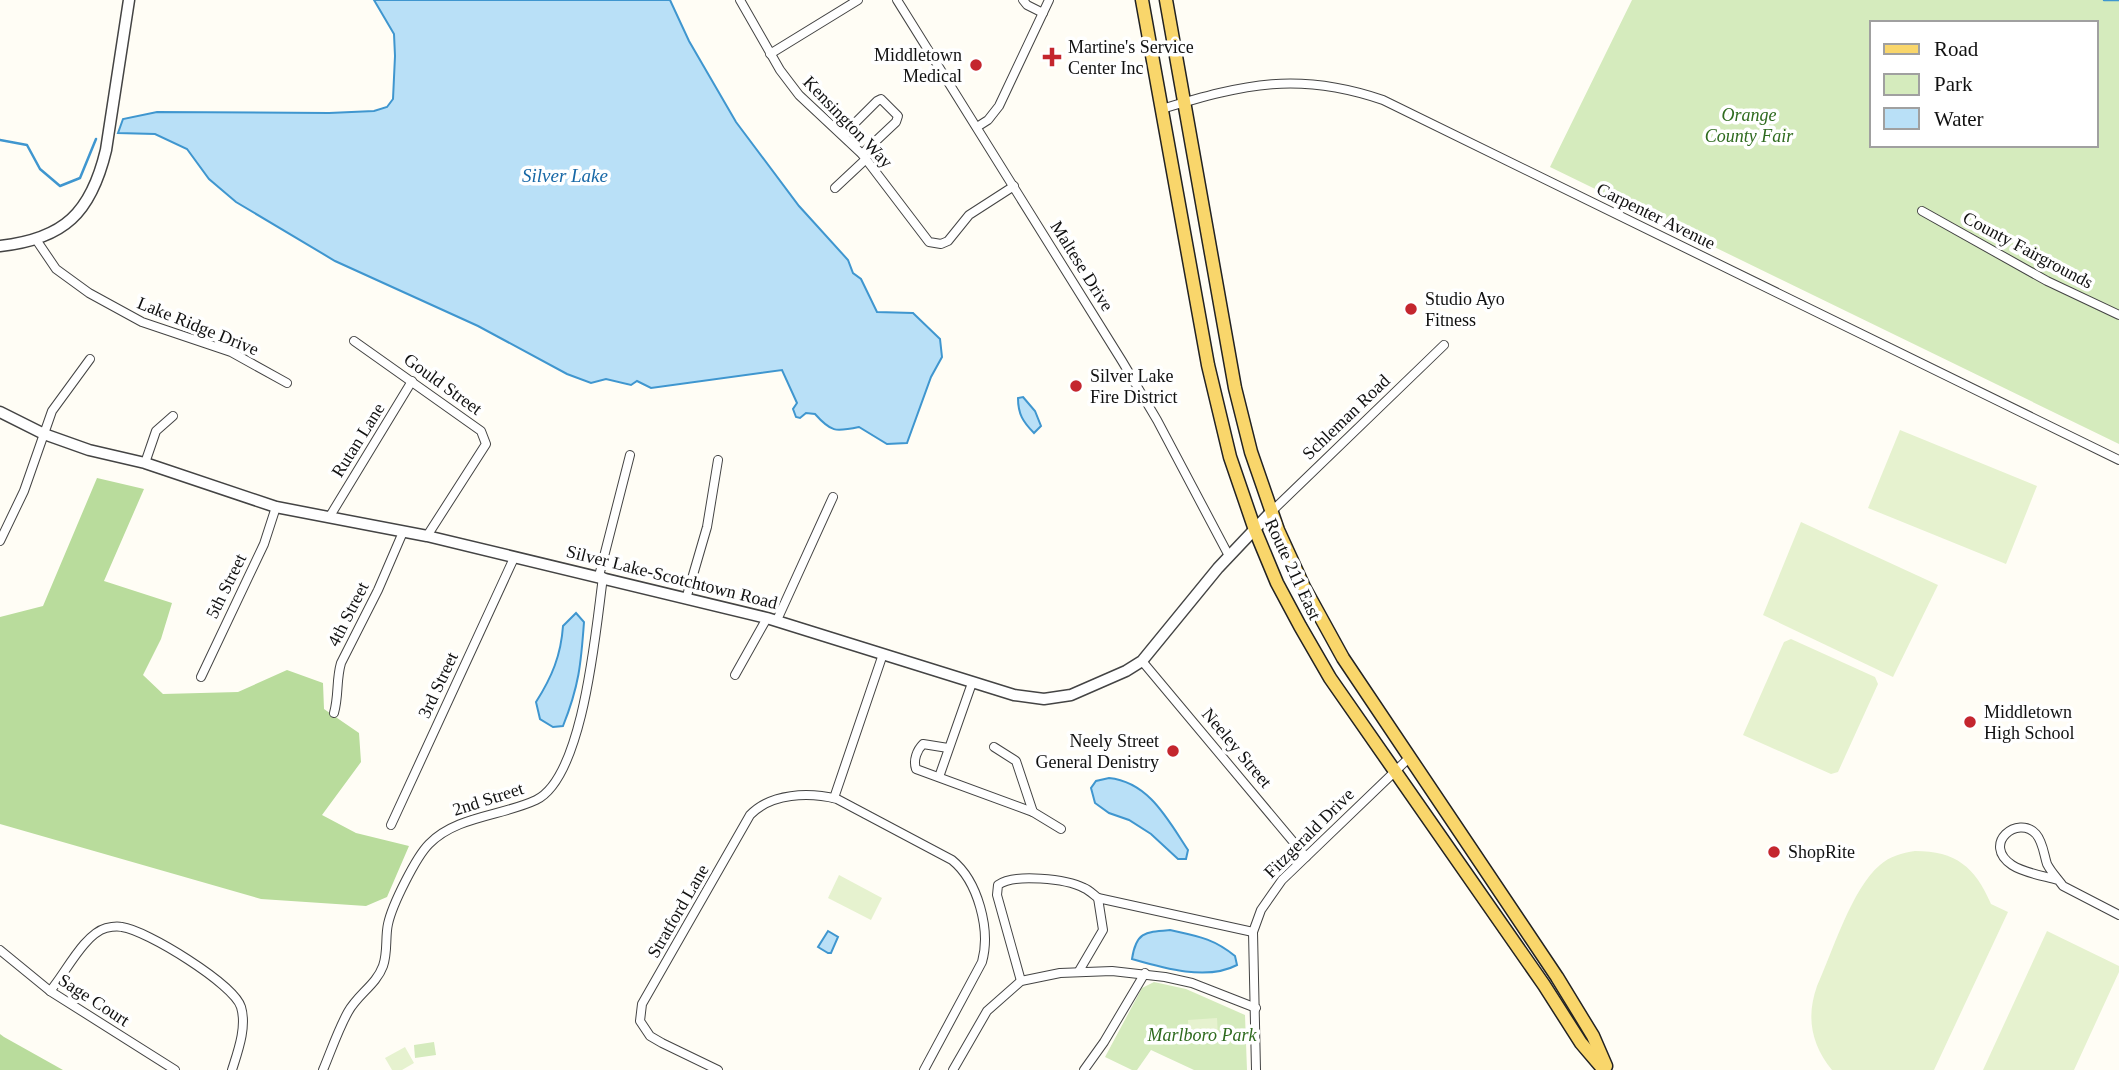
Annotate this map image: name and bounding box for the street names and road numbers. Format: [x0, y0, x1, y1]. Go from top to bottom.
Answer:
street label: Kensington Way [799, 72, 897, 172]
street label: Carpenter Avenue [1594, 179, 1718, 253]
street label: County Fairgrounds [1960, 207, 2096, 293]
street label: Maltese Drive [1046, 217, 1118, 315]
street label: Lake Ridge Drive [134, 293, 262, 359]
street label: Gould Street [400, 349, 486, 419]
street label: Schleman Road [1298, 370, 1394, 464]
street label: Rutan Lane [327, 399, 389, 481]
street label: Route 211 East [1261, 515, 1325, 623]
street label: Silver Lake-Scotchtown Road [564, 541, 780, 613]
street label: 5th Street [202, 550, 250, 622]
street label: 4th Street [323, 578, 373, 650]
street label: 3rd Street [414, 649, 462, 721]
street label: Neeley Street [1198, 704, 1276, 792]
street label: 2nd Street [450, 778, 526, 820]
street label: Fitzgerald Drive [1260, 784, 1358, 882]
street label: Stratford Lane [643, 861, 713, 961]
street label: Sage Court [55, 970, 133, 1030]

